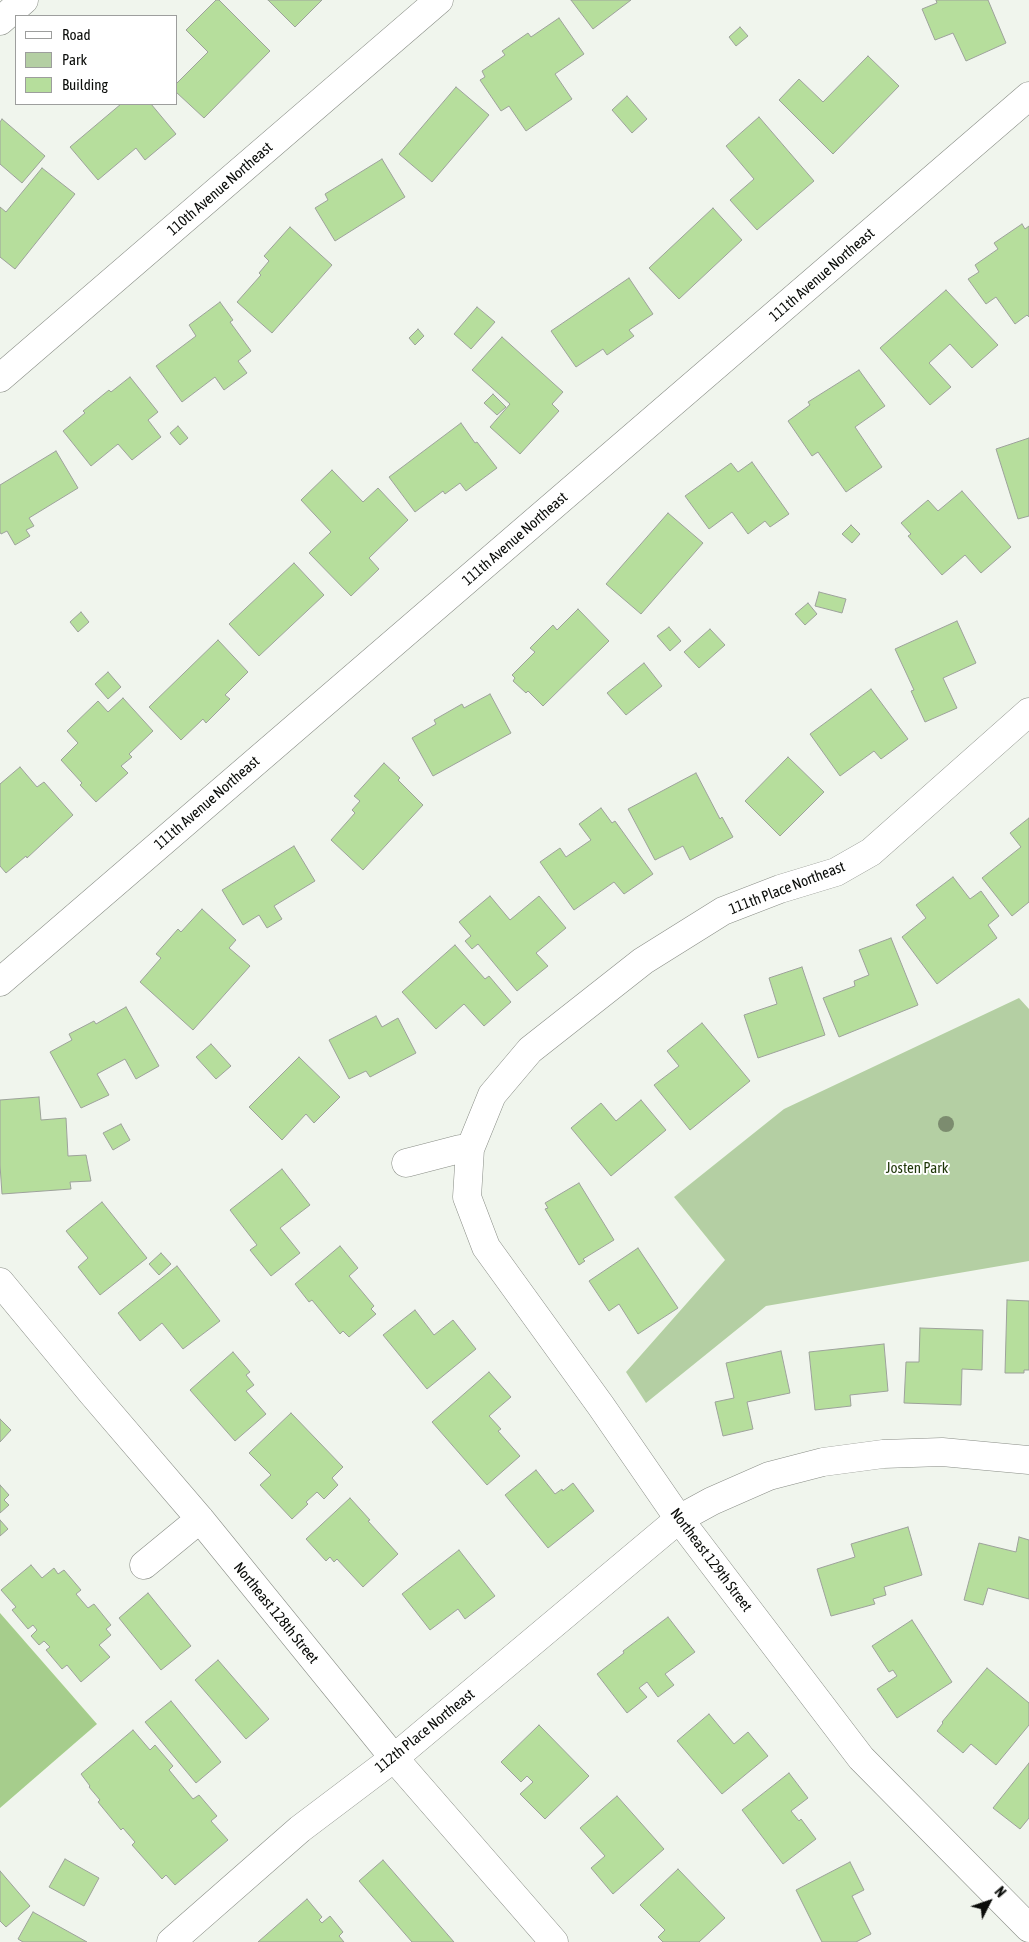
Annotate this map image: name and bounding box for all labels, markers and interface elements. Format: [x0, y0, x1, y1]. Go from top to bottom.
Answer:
legend [15, 15, 178, 105]
text: Road [62, 26, 91, 43]
text: Park [62, 51, 87, 68]
text: Building [62, 76, 108, 93]
street label: 110th Avenue Northeast [164, 138, 276, 240]
street label: 111th Avenue Northeast [766, 224, 878, 326]
street label: 111th Avenue Northeast [459, 488, 571, 590]
street label: 111th Avenue Northeast [151, 752, 263, 854]
street label: 111th Place Northeast [727, 858, 847, 918]
park label: Josten Park [886, 1159, 948, 1177]
street label: Northeast 129th Street [666, 1505, 756, 1615]
street label: Northeast 128th Street [230, 1559, 322, 1667]
street label: 112th Place Northeast [372, 1685, 478, 1777]
north arrow [964, 1877, 1014, 1927]
text: N [992, 1884, 1009, 1901]

